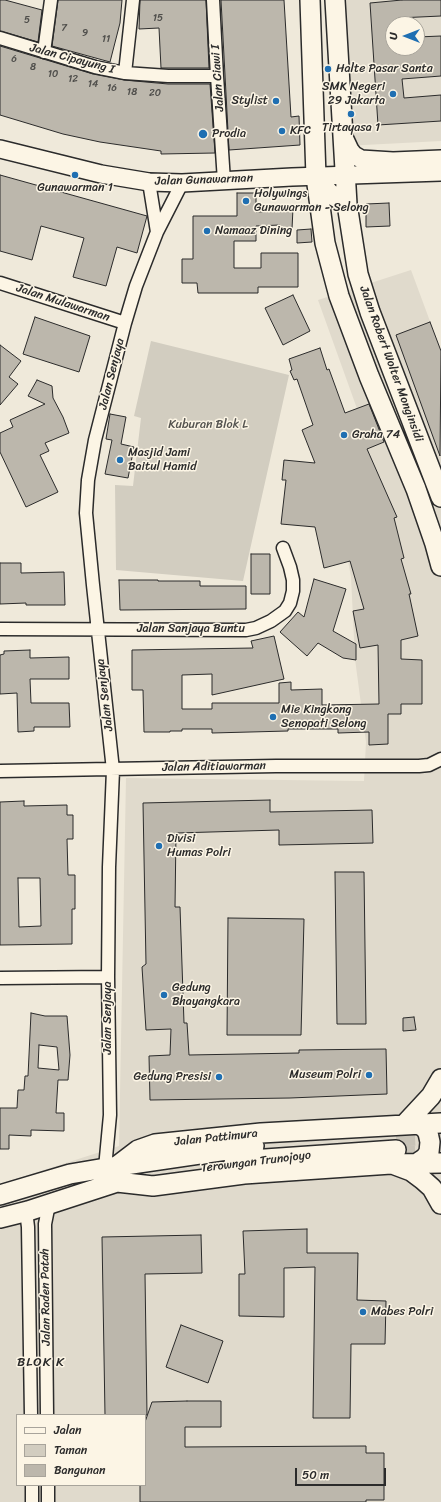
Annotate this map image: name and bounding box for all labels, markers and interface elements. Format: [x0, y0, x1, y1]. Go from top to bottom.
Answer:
house number: 15 [153, 12, 163, 24]
house number: 5 [24, 14, 30, 26]
north arrow [385, 16, 425, 56]
house number: 7 [61, 22, 67, 34]
house number: 9 [82, 27, 88, 39]
text: U [384, 32, 403, 40]
house number: 11 [102, 33, 110, 45]
street label: Jalan Cipayung I [28, 41, 116, 77]
street label: Jalan Ciawi I [208, 44, 228, 112]
house number: 6 [11, 53, 17, 65]
house number: 8 [30, 61, 36, 73]
place label: Halte Pasar Santa [336, 62, 433, 76]
marker: Halte Pasar Santa [323, 64, 333, 74]
house number: 10 [48, 68, 58, 80]
house number: 12 [68, 73, 78, 85]
house number: 14 [88, 78, 98, 90]
place label: SMK Negeri 29 Jakarta [322, 80, 385, 108]
house number: 16 [107, 82, 117, 94]
house number: 18 [127, 86, 137, 98]
house number: 20 [149, 87, 161, 99]
marker: SMK Negeri 29 Jakarta [388, 89, 398, 99]
place label: Stylist [231, 94, 268, 108]
marker: Stylist [271, 96, 281, 106]
marker: Tirtayasa 1 [346, 109, 356, 119]
place label: Tirtayasa 1 [322, 121, 380, 135]
place label: KFC [290, 124, 311, 138]
marker: KFC [277, 126, 287, 136]
place label: Prodia [212, 127, 246, 141]
marker: Prodia [197, 128, 209, 140]
marker: Gunawarman 1 [70, 170, 80, 180]
street label: Jalan Gunawarman [155, 171, 253, 189]
place label: Gunawarman 1 [37, 181, 113, 195]
place label: Holywings Gunawarman - Selong [254, 187, 369, 215]
marker: Holywings Gunawarman - Selong [241, 196, 251, 206]
place label: Namaaz Dining [215, 224, 292, 238]
marker: Namaaz Dining [202, 226, 212, 236]
street label: Jalan Mulawarman [15, 281, 111, 325]
street label: Jalan Robert Wolter Monginsidi [356, 284, 426, 444]
street label: Jalan Senjaya [96, 337, 128, 411]
park label: Kuburan Blok L [168, 418, 248, 432]
place label: Graha 74 [352, 428, 400, 442]
marker: Graha 74 [339, 430, 349, 440]
place label: Masjid Jami Baitul Hamid [128, 446, 196, 474]
marker: Masjid Jami Baitul Hamid [115, 455, 125, 465]
street label: Jalan Sanjaya Buntu [137, 622, 245, 636]
street label: Jalan Senjaya [93, 658, 117, 732]
place label: Mie Kingkong Senopati Selong [281, 703, 367, 731]
marker: Mie Kingkong Senopati Selong [268, 712, 278, 722]
street label: Jalan Aditiawarman [162, 759, 266, 775]
place label: Divisi Humas Polri [167, 832, 231, 860]
marker: Divisi Humas Polri [154, 841, 164, 851]
place label: Gedung Bhayangkara [172, 981, 240, 1009]
street label: Jalan Senjaya [101, 982, 115, 1054]
marker: Gedung Bhayangkara [159, 990, 169, 1000]
place label: Museum Polri [289, 1068, 361, 1082]
place label: Gedung Presisi [134, 1070, 211, 1084]
marker: Museum Polri [364, 1070, 374, 1080]
marker: Gedung Presisi [214, 1072, 224, 1082]
street label: Jalan Pattimura [174, 1126, 258, 1150]
street label: Terowngan Trunojoyo [200, 1148, 312, 1176]
street label: Jalan Raden Patah [38, 1248, 54, 1346]
place label: Mabes Polri [371, 1305, 433, 1319]
marker: Mabes Polri [358, 1307, 368, 1317]
district label: BLOK K [17, 1355, 65, 1371]
legend [16, 1414, 146, 1486]
text: Jalan [54, 1419, 82, 1441]
text: Taman [54, 1439, 87, 1461]
text: Bangunan [54, 1459, 106, 1481]
scale bar [297, 1460, 388, 1486]
text: 50 m [302, 1464, 329, 1486]

